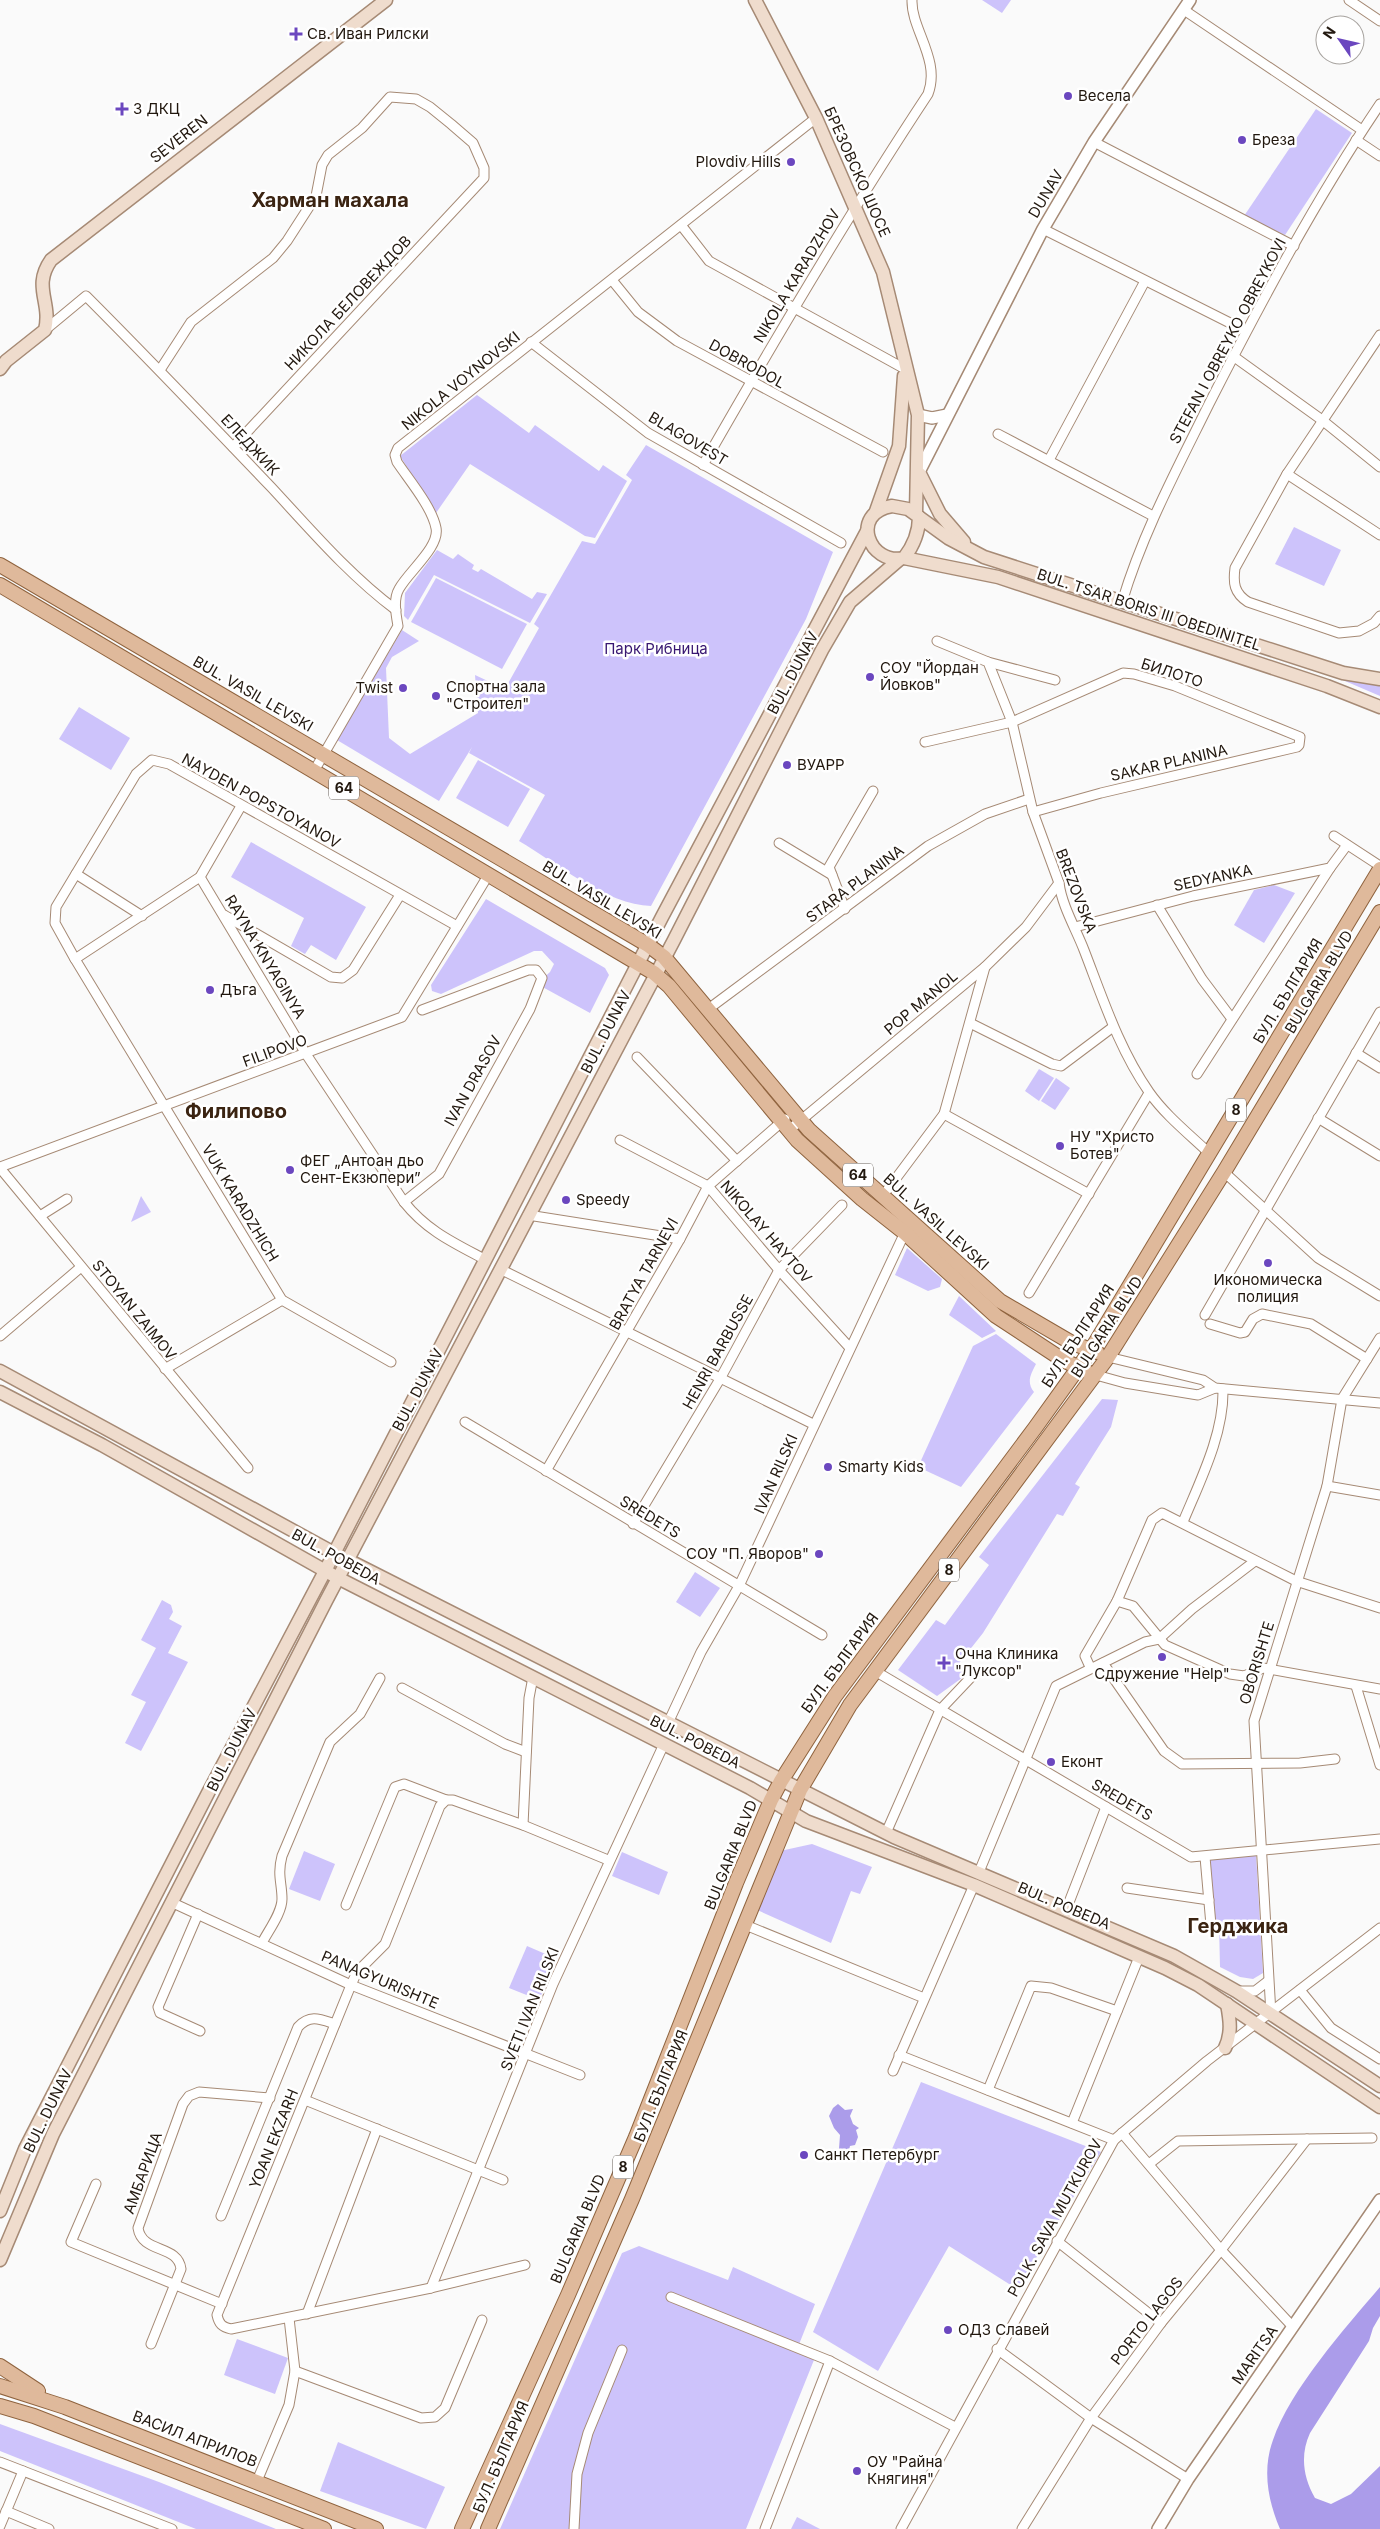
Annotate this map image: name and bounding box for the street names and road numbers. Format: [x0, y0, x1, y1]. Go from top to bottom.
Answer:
street label: БРЕЗОВСКО ШОСЕ [820, 104, 895, 240]
street label: SEVEREN [146, 110, 211, 167]
street label: DUNAV [1024, 166, 1067, 221]
street label: NIKOLA KARADZHOV [749, 205, 844, 346]
street label: НИКОЛА БЕЛОВЕЖДОВ [280, 231, 415, 374]
street label: STEFAN I OBREYKO OBREYKOVI [1165, 235, 1290, 447]
street label: NIKOLA VOYNOVSKI [398, 327, 524, 434]
street label: DOBRODOL [706, 335, 789, 392]
street label: BLAGOVEST [645, 408, 731, 470]
street label: ЕЛЕДЖИК [217, 410, 284, 479]
street label: BUL. TSAR BORIS III OBEDINITEL [1035, 564, 1264, 655]
street label: BUL. DUNAV [763, 628, 822, 717]
street label: BUL. VASIL LEVSKI [190, 651, 317, 736]
street label: БИЛОТО [1139, 654, 1206, 691]
street label: SAKAR PLANINA [1108, 740, 1229, 785]
street label: NAYDEN POPSTOYANOV [179, 749, 344, 852]
road number: 64 [329, 776, 359, 800]
street label: STARA PLANINA [802, 841, 908, 927]
street label: BREZOVSKA [1052, 846, 1101, 936]
street label: BUL. VASIL LEVSKI [539, 857, 665, 943]
street label: SEDYANKA [1172, 860, 1254, 895]
street label: RAYNA KNYAGINYA [221, 891, 310, 1022]
street label: BULGARIA BLVD [1280, 927, 1357, 1037]
street label: БУЛ. БЪЛГАРИЯ [1249, 935, 1326, 1047]
street label: POP MANOL [880, 966, 961, 1039]
street label: BUL. DUNAV [576, 987, 635, 1077]
street label: FILIPOVO [240, 1030, 310, 1071]
street label: IVAN DRASOV [440, 1032, 505, 1130]
road number: 8 [1226, 1098, 1246, 1122]
street label: VUK KARADZHICH [198, 1141, 283, 1265]
road number: 64 [843, 1164, 873, 1186]
street label: BUL. VASIL LEVSKI [880, 1169, 993, 1274]
street label: NIKOLAY HAYTOV [717, 1176, 816, 1287]
street label: BRATYA TARNEVI [605, 1214, 682, 1333]
street label: STOYAN ZAIMOV [88, 1256, 181, 1364]
street label: BULGARIA BLVD [1067, 1273, 1146, 1381]
street label: БУЛ. БЪЛГАРИЯ [1037, 1280, 1118, 1391]
street label: HENRI BARBUSSE [678, 1291, 757, 1413]
street label: BUL. DUNAV [388, 1345, 447, 1434]
street label: IVAN RILSKI [750, 1431, 802, 1517]
street label: SREDETS [616, 1491, 684, 1542]
street label: BUL. POBEDA [289, 1524, 384, 1589]
road number: 8 [939, 1558, 959, 1582]
street label: БУЛ. БЪЛГАРИЯ [797, 1609, 882, 1717]
street label: OBORISHTE [1235, 1619, 1278, 1707]
street label: BUL. DUNAV [202, 1705, 261, 1795]
street label: BUL. POBEDA [647, 1711, 743, 1772]
street label: SREDETS [1088, 1774, 1156, 1825]
street label: BULGARIA BLVD [700, 1797, 761, 1913]
street label: BUL. POBEDA [1015, 1878, 1113, 1934]
street label: SVETI IVAN RILSKI [496, 1944, 563, 2074]
street label: PANAGYURISHTE [319, 1946, 442, 2013]
street label: БУЛ. БЪЛГАРИЯ [629, 2027, 692, 2145]
street label: BUL. DUNAV [19, 2066, 76, 2156]
street label: YOAN EKZARH [245, 2086, 302, 2192]
street label: АМБАРИЦА [119, 2129, 166, 2216]
street label: POLK. SAVA MUTKUROV [1003, 2135, 1106, 2300]
road number: 8 [613, 2156, 633, 2178]
street label: BULGARIA BLVD [546, 2171, 609, 2286]
street label: PORTO LAGOS [1106, 2273, 1187, 2368]
street label: MARITSA [1228, 2322, 1282, 2388]
street label: БУЛ. БЪЛГАРИЯ [468, 2398, 533, 2516]
street label: ВАСИЛ АПРИЛОВ [130, 2406, 260, 2471]

